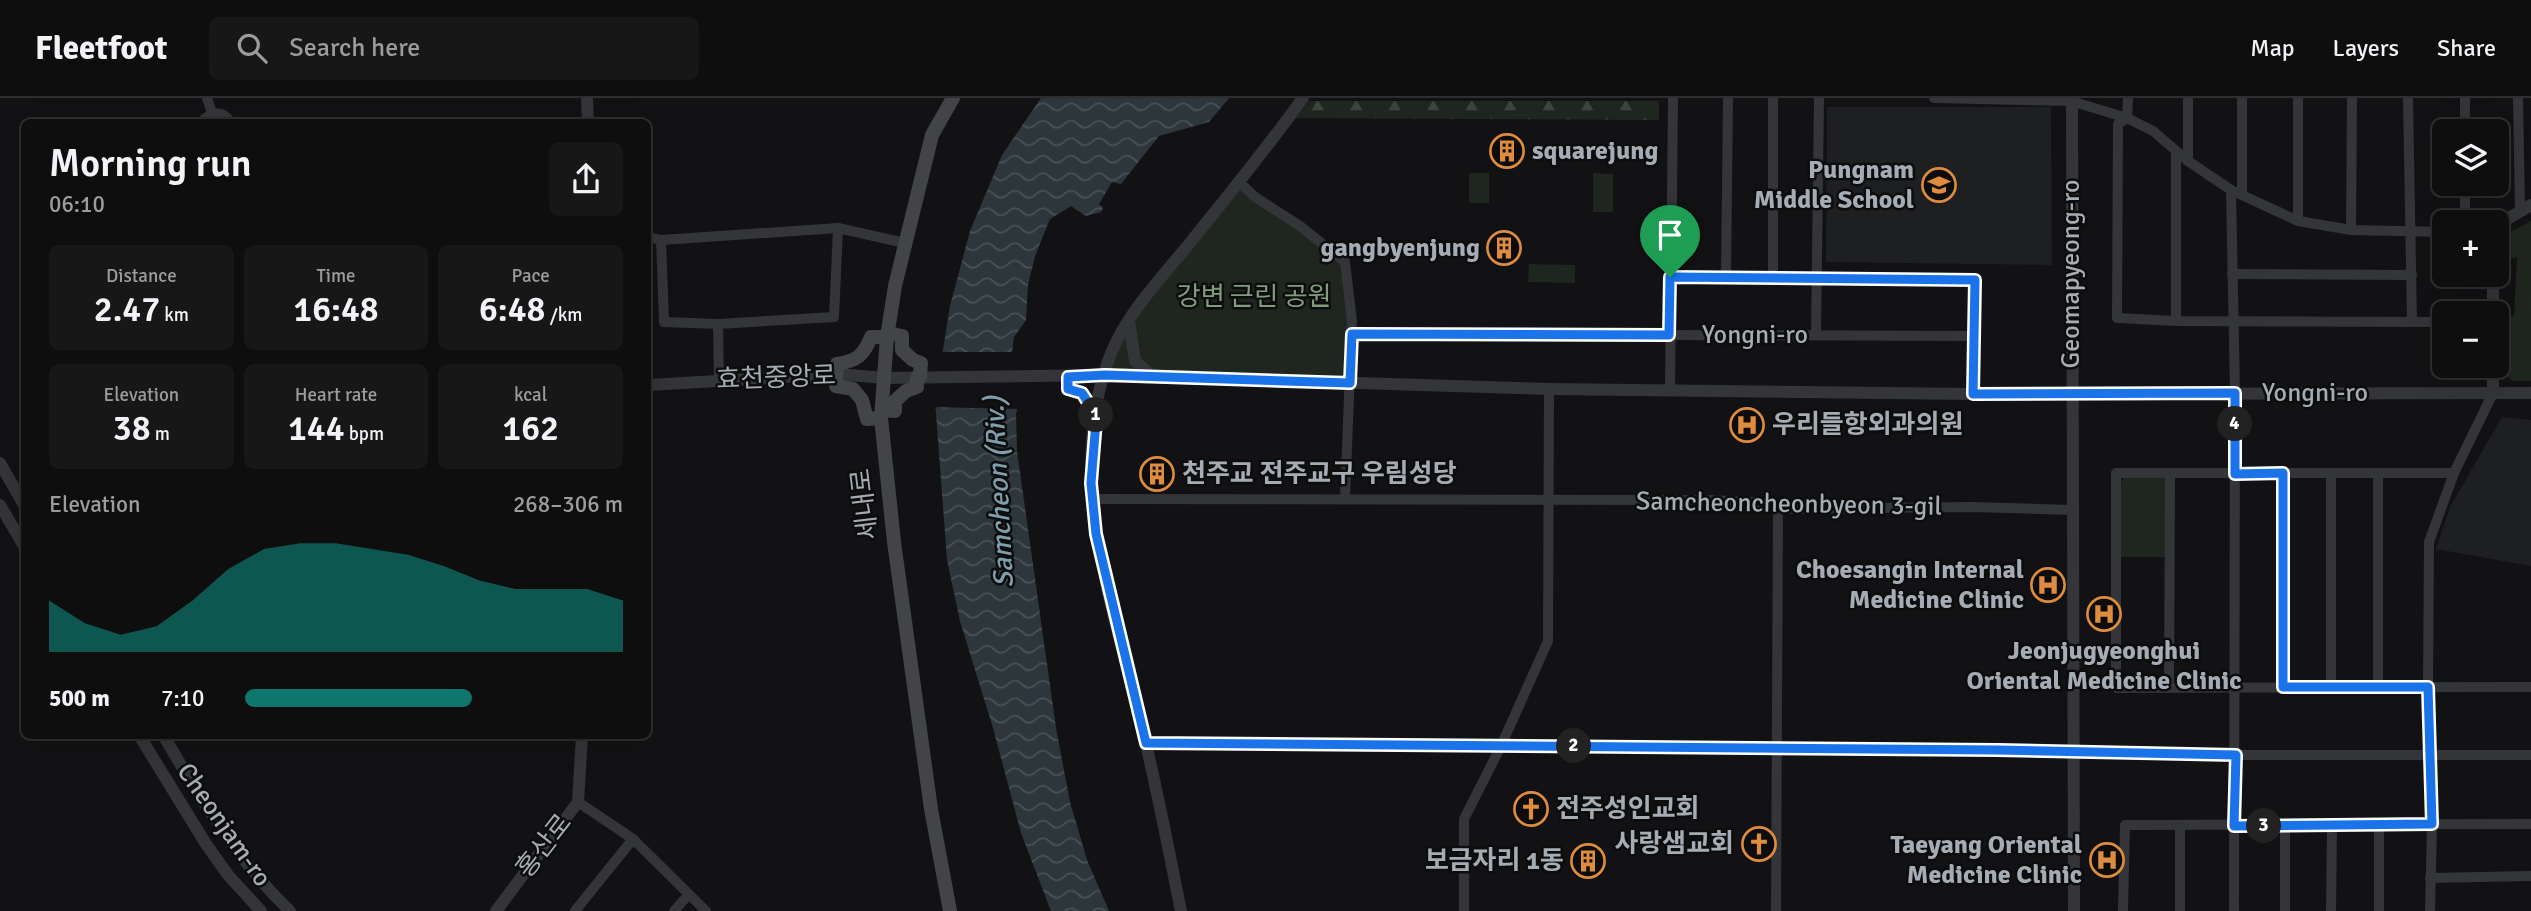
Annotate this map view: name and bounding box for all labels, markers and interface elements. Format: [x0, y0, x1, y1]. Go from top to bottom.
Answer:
search box [209, 17, 699, 80]
text: Fleetfoot [35, 28, 167, 69]
icon: search [233, 29, 271, 67]
text: Search here [289, 32, 420, 64]
text: Map [2250, 33, 2295, 63]
text: Layers [2333, 33, 2399, 63]
text: Share [2437, 33, 2496, 63]
map controls [2432, 119, 2509, 378]
button: layers [2432, 119, 2509, 196]
building icon: squarejung [1488, 132, 1526, 170]
place label: squarejung [1532, 135, 1658, 167]
text: Morning run [49, 140, 252, 187]
button: share [549, 142, 623, 216]
place label: Pungnam Middle School [1754, 154, 1914, 216]
school or university icon: Pungnam Middle School [1920, 166, 1958, 204]
street label: Geomapyeong-ro [2055, 180, 2087, 368]
text: 06:10 [49, 190, 105, 219]
pin [1640, 205, 1700, 277]
button: + [2432, 210, 2509, 287]
icon: arrive [1651, 216, 1689, 254]
building icon: gangbyenjung [1485, 229, 1523, 267]
place label: gangbyenjung [1321, 232, 1480, 264]
text: Distance [106, 264, 177, 288]
text: Time [316, 264, 356, 288]
text: Pace [512, 264, 550, 288]
park label: 강변 근린 공원 [1177, 281, 1331, 313]
text: 2.47 [94, 288, 160, 331]
text: 16:48 [293, 288, 379, 331]
text: 6:48 [479, 288, 546, 331]
button: − [2432, 301, 2509, 378]
text: km [160, 303, 189, 327]
text: /km [546, 303, 582, 327]
street label: Yongni-ro [1702, 319, 1808, 351]
street label: 효천중앙로 [716, 360, 836, 396]
street label: Yongni-ro [2262, 377, 2368, 409]
text: Elevation [103, 383, 179, 407]
text: Heart rate [295, 383, 377, 407]
text: kcal [514, 383, 547, 407]
water label: Samcheon (Riv.) [977, 394, 1021, 589]
pin: 1 [1078, 398, 1114, 432]
text: 1 [1090, 402, 1101, 426]
hospital icon: 우리들항외과의원 [1728, 406, 1766, 444]
pin: 4 [2218, 406, 2252, 442]
text: 38 [113, 407, 151, 450]
text: 144 [288, 407, 345, 450]
text: 162 [502, 407, 559, 450]
place label: 우리들항외과의원 [1772, 409, 1963, 441]
text: 4 [2229, 411, 2240, 435]
text: m [151, 422, 170, 446]
text: bpm [345, 422, 384, 446]
building icon: 천주교 전주교구 우림성당 [1138, 455, 1176, 493]
place label: 천주교 전주교구 우림성당 [1182, 458, 1457, 490]
street label: 세내로 [845, 466, 885, 542]
street label: Samcheoncheonbyeon 3-gil [1636, 485, 1942, 523]
text: Elevation [49, 490, 141, 519]
text: 268–306 m [513, 490, 623, 519]
place label: Choesangin Internal Medicine Clinic [1796, 554, 2024, 616]
hospital icon: Choesangin Internal Medicine Clinic [2029, 566, 2067, 604]
hospital icon: Jeonjugyeonghui Oriental Medicine Clinic [2085, 595, 2123, 633]
place label: Jeonjugyeonghui Oriental Medicine Clinic [1966, 635, 2242, 697]
text: 500 m [49, 684, 110, 713]
text: 7:10 [161, 684, 204, 713]
pin: 2 [1556, 728, 1592, 764]
text: 2 [1568, 733, 1579, 757]
street label: Cheonjam-ro [170, 757, 278, 893]
church icon: 전주성인교회 [1512, 790, 1550, 828]
place label: 전주성인교회 [1556, 793, 1700, 825]
street label: 홍산로 [509, 808, 579, 884]
pin: 3 [2246, 808, 2282, 844]
text: 3 [2258, 813, 2269, 837]
church icon: 사랑샘교회 [1740, 825, 1778, 863]
place label: 사랑샘교회 [1614, 828, 1734, 860]
place label: Taeyang Oriental Medicine Clinic [1891, 829, 2082, 891]
hospital icon: Taeyang Oriental Medicine Clinic [2088, 841, 2126, 879]
building icon: 보금자리 1동 [1569, 842, 1607, 880]
place label: 보금자리 1동 [1425, 845, 1564, 877]

